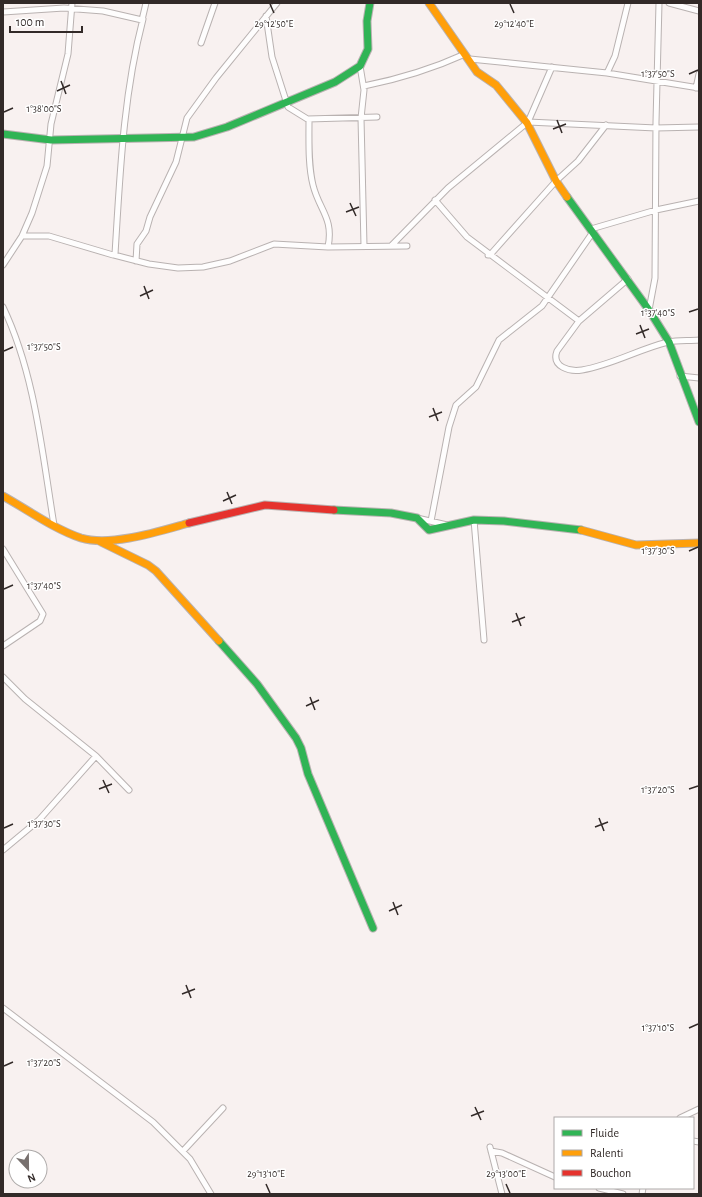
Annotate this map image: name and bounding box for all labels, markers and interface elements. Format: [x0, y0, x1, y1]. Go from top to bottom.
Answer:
scale bar [10, 8, 82, 34]
text: 100 m [16, 16, 44, 28]
text: 29°12'50"E [255, 19, 294, 29]
text: 29°12'40"E [494, 19, 534, 29]
text: 1°37'50"S [641, 69, 675, 79]
text: 1°38'00"S [27, 104, 62, 114]
text: 1°37'40"S [641, 308, 675, 318]
text: 1°37'50"S [27, 342, 61, 352]
text: 1°37'30"S [641, 546, 675, 556]
text: 1°37'40"S [27, 581, 61, 591]
text: 1°37'20"S [641, 785, 675, 795]
text: 1°37'30"S [27, 819, 61, 829]
text: 1°37'10"S [642, 1023, 675, 1033]
text: 1°37'20"S [27, 1058, 61, 1068]
legend [554, 1117, 694, 1189]
text: Fluide [590, 1127, 619, 1139]
text: Ralenti [590, 1147, 623, 1159]
north arrow [8, 1149, 48, 1189]
text: Bouchon [590, 1167, 631, 1179]
text: 29°13'10"E [247, 1169, 285, 1179]
text: 29°13'00"E [486, 1169, 526, 1179]
text: N [26, 1171, 37, 1184]

